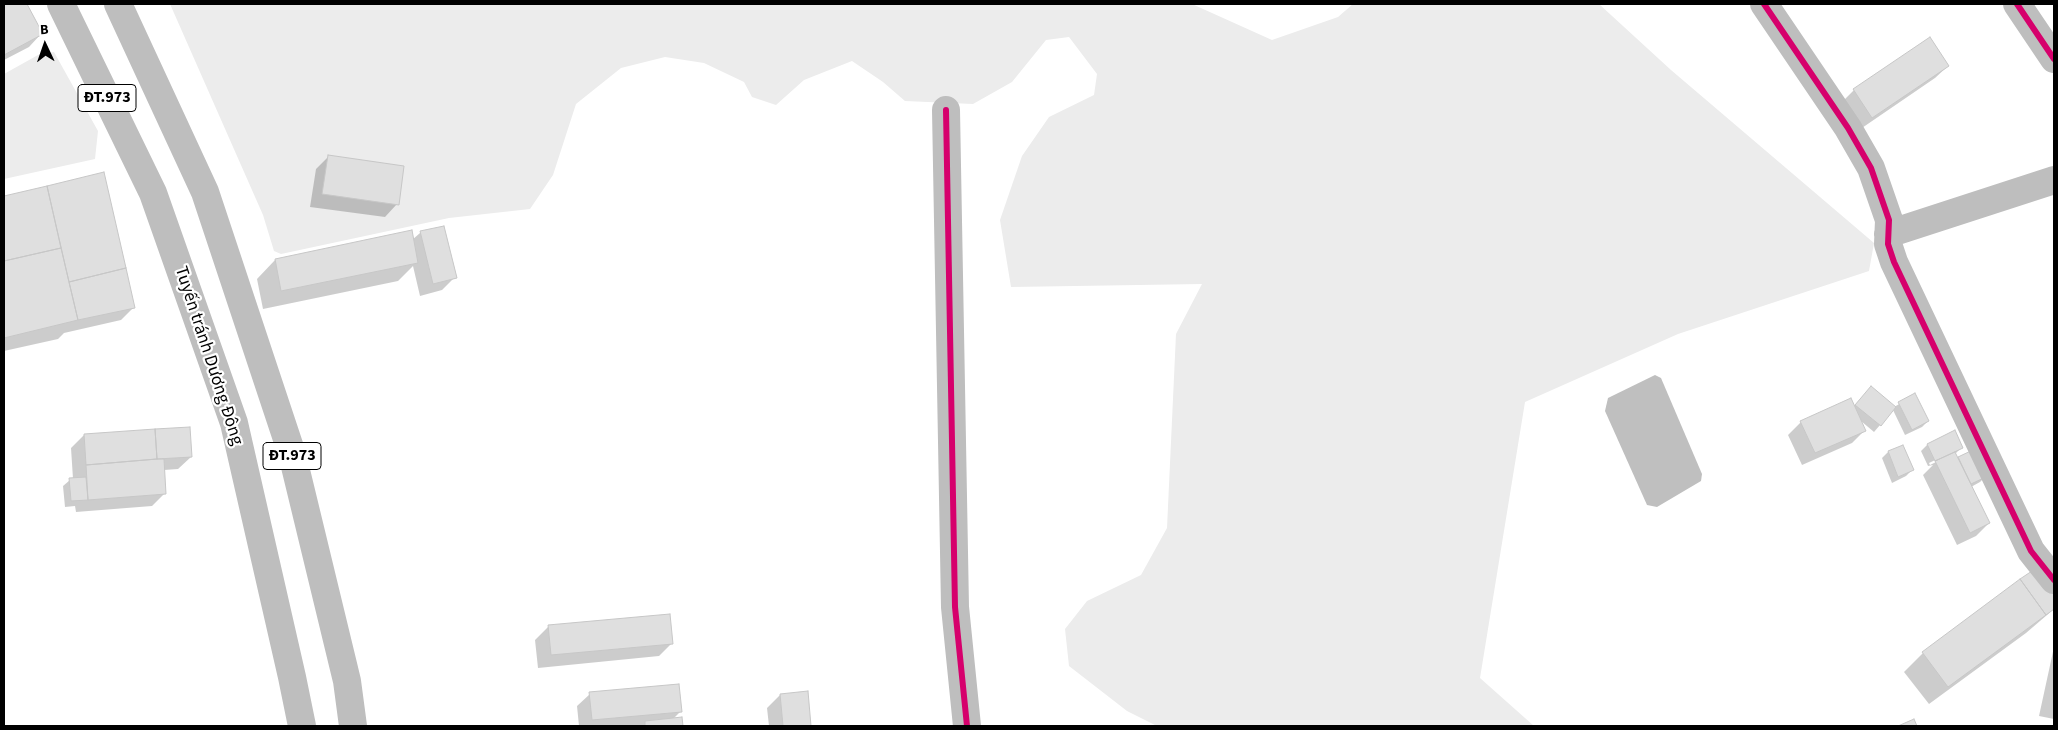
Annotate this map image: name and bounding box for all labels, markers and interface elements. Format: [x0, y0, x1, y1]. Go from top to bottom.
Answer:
north arrow [20, 20, 70, 70]
text: B [39, 20, 49, 40]
road number: ĐT.973 [78, 85, 136, 112]
street label: Tuyến tránh Dương Đông [169, 264, 247, 448]
road number: ĐT.973 [263, 442, 321, 470]

